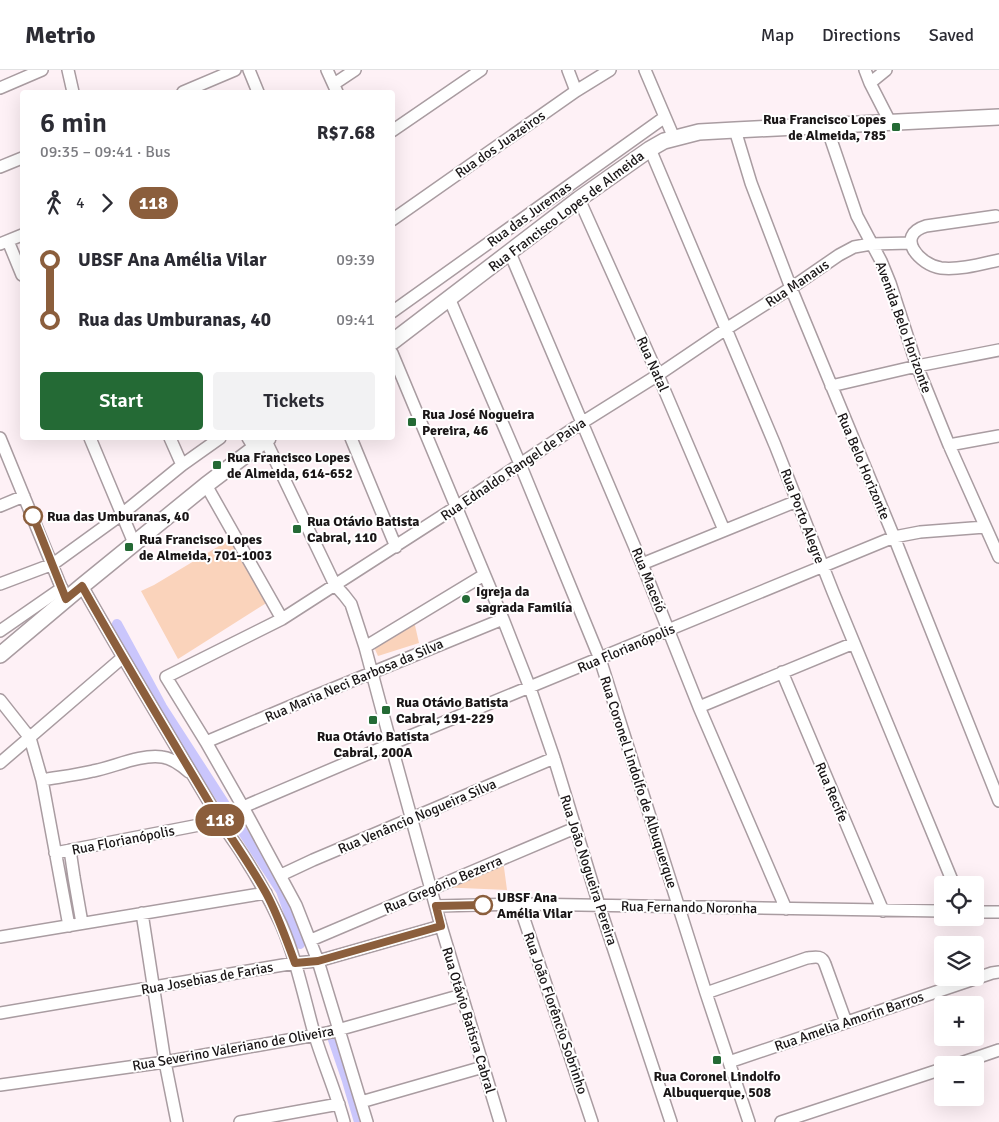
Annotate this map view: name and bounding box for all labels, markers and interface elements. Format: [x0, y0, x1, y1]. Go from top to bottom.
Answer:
text: Metrio [25, 20, 96, 50]
text: Map [761, 24, 794, 46]
text: Directions [822, 24, 901, 46]
text: Saved [929, 24, 974, 46]
text: 6 min [40, 106, 107, 140]
street label: Rua dos Juazeiros [452, 107, 549, 182]
place label: Rua Francisco Lopes de Almeida, 785 [763, 111, 886, 144]
text: R$7.68 [317, 121, 375, 145]
marker: Rua Francisco Lopes de Almeida, 785 [890, 121, 902, 133]
text: 09:35 – 09:41 · Bus [40, 142, 171, 162]
street label: Rua Francisco Lopes de Almeida [485, 147, 648, 276]
street label: Rua das Juremas [484, 178, 575, 251]
icon: walk [40, 189, 68, 217]
icon: forward [93, 189, 121, 217]
text: 118 [139, 192, 168, 214]
text: 4 [76, 193, 85, 213]
text: UBSF Ana Amélia Vilar [78, 248, 267, 272]
text: 09:39 [336, 250, 375, 270]
street label: Rua Manaus [762, 256, 832, 311]
street label: Avenida Belo Horizonte [872, 259, 935, 395]
text: Rua das Umburanas, 40 [78, 308, 271, 332]
text: 09:41 [336, 310, 375, 330]
street label: Rua Natal [633, 334, 672, 394]
button: Start [40, 372, 203, 430]
button: Tickets [213, 372, 375, 430]
place label: Rua José Nogueira Pereira, 46 [422, 406, 534, 439]
street label: Rua Belo Horizonte [833, 410, 894, 522]
street label: Rua Ednaldo Rangel de Paiva [437, 414, 589, 524]
marker: Rua José Nogueira Pereira, 46 [406, 416, 418, 428]
place label: Rua Francisco Lopes de Almeida, 614-652 [227, 449, 353, 482]
marker: Rua Francisco Lopes de Almeida, 614-652 [211, 459, 223, 471]
street label: Rua Porto Alegre [777, 466, 828, 566]
marker: Rua das Umburanas, 40 [23, 506, 43, 526]
place label: Rua das Umburanas, 40 [47, 508, 190, 525]
place label: Rua Otávio Batista Cabral, 110 [307, 513, 420, 546]
marker: Rua Otávio Batista Cabral, 110 [291, 523, 303, 535]
place label: Rua Francisco Lopes de Almeida, 701-1003 [139, 531, 272, 564]
marker: Rua Francisco Lopes de Almeida, 701-1003 [123, 541, 135, 553]
street label: Rua Maceió [628, 545, 669, 615]
place label: Igreja da sagrada Familía [476, 583, 572, 616]
marker: Igreja da sagrada Familía [460, 593, 472, 605]
street label: Rua Florianópolis [575, 620, 678, 677]
street label: Rua Maria Neci Barbosa da Silva [262, 635, 446, 726]
street label: Rua Coronel Lindolfo de Albuquerque [596, 674, 681, 890]
place label: Rua Otávio Batista Cabral, 191-229 [396, 694, 509, 727]
marker: Rua Otávio Batista Cabral, 191-229 [380, 704, 392, 716]
marker: Rua Otávio Batista Cabral, 200A [367, 714, 379, 726]
place label: Rua Otávio Batista Cabral, 200A [317, 728, 429, 761]
street label: Rua Recife [811, 760, 852, 825]
street label: Rua Venâncio Nogueira Silva [335, 775, 499, 858]
street label: Rua João Nogueira Pereira [556, 793, 621, 948]
line badge: 118 [191, 804, 249, 836]
text: 118 [205, 809, 235, 831]
street label: Rua Florianópolis [70, 822, 176, 859]
street label: Rua Gregório Bezerra [381, 852, 505, 917]
map controls [934, 876, 984, 1106]
button: locate [934, 876, 984, 926]
place label: UBSF Ana Amélia Vilar [497, 889, 573, 922]
marker: UBSF Ana Amélia Vilar [473, 895, 493, 915]
street label: Rua Fernando Noronha [621, 898, 757, 917]
street label: Rua João Florêncio Sobrinho [520, 930, 591, 1096]
button: layers [934, 936, 984, 986]
street label: Rua Otávio Batisra Cabral [438, 945, 499, 1095]
street label: Rua Josebias de Farias [140, 958, 275, 998]
street label: Rua Amelia Amorin Barros [772, 988, 926, 1055]
button: + [934, 996, 984, 1046]
street label: Rua Severino Valeriano de Oliveira [131, 1022, 335, 1075]
marker: Rua Coronel Lindolfo Albuquerque, 508 [711, 1054, 723, 1066]
button: − [934, 1056, 984, 1106]
place label: Rua Coronel Lindolfo Albuquerque, 508 [653, 1068, 781, 1101]

